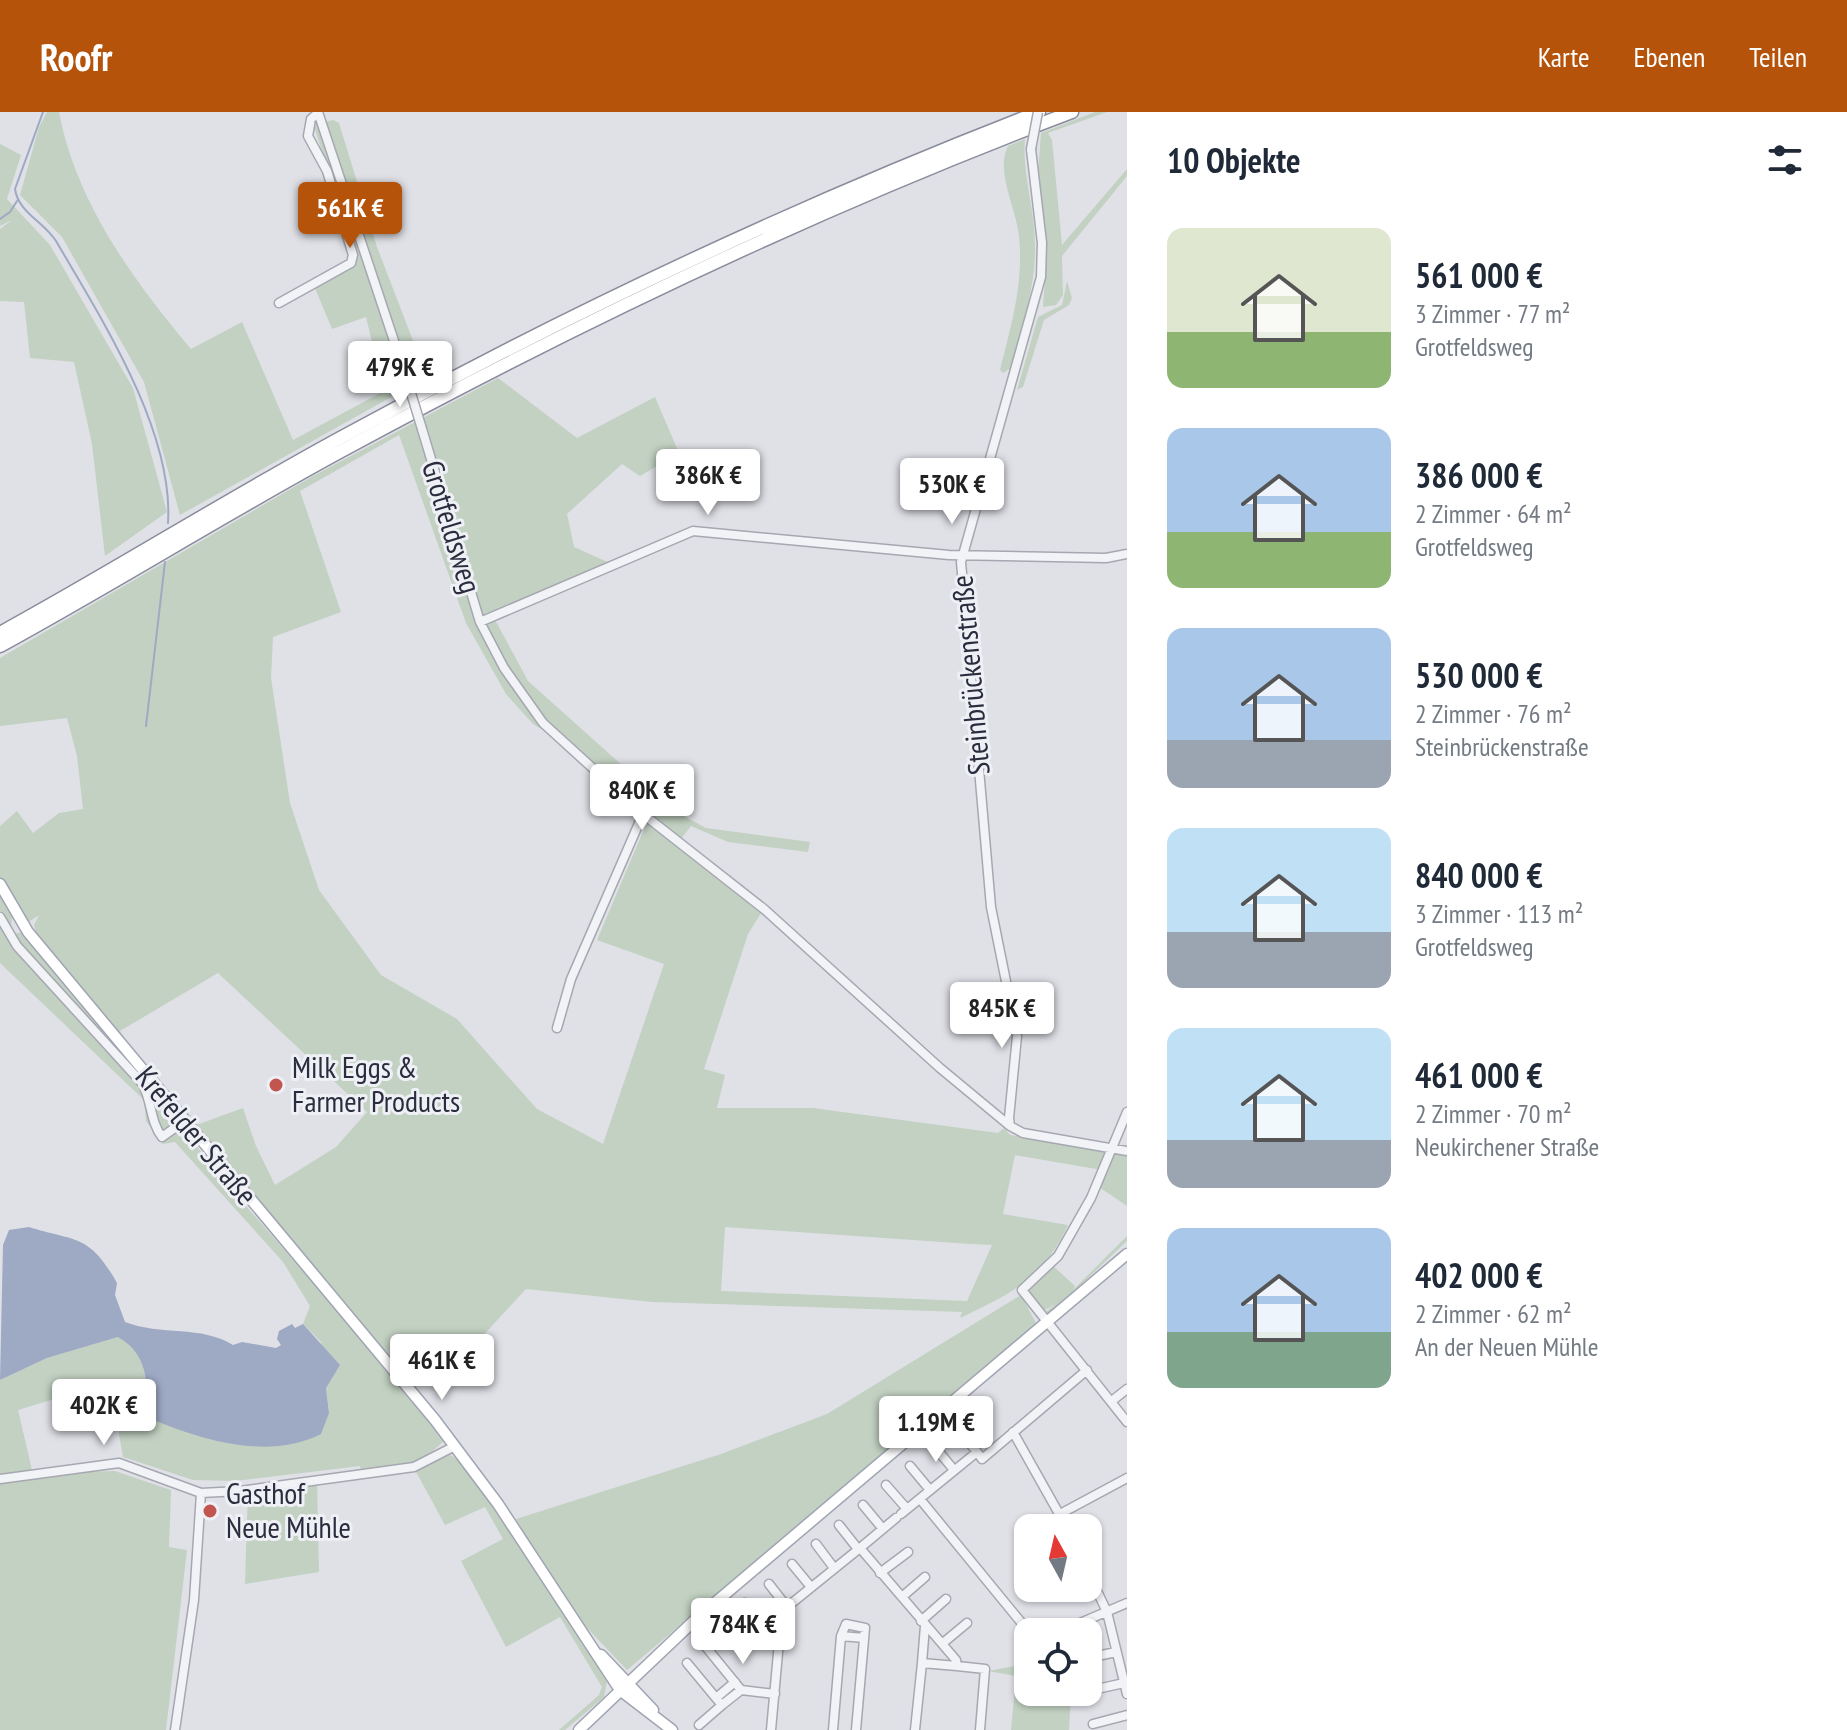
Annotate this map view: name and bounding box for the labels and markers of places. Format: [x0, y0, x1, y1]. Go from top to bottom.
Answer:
pin: 561K € [285, 182, 415, 250]
pin: 479K € [335, 341, 465, 409]
pin: 386K € [643, 449, 773, 517]
pin: 530K € [887, 458, 1017, 526]
pin: 840K € [577, 764, 707, 832]
pin: 845K € [937, 982, 1067, 1050]
place label: Milk Eggs & Farmer Products [292, 1047, 460, 1120]
marker: Milk Eggs & Farmer Products [267, 1076, 285, 1094]
pin: 461K € [377, 1334, 507, 1402]
pin: 402K € [39, 1379, 169, 1447]
pin: 1.19M € [862, 1396, 1010, 1464]
place label: Gasthof Neue Mühle [226, 1473, 351, 1546]
marker: Gasthof Neue Mühle [201, 1502, 219, 1520]
pin: 784K € [678, 1598, 808, 1666]

